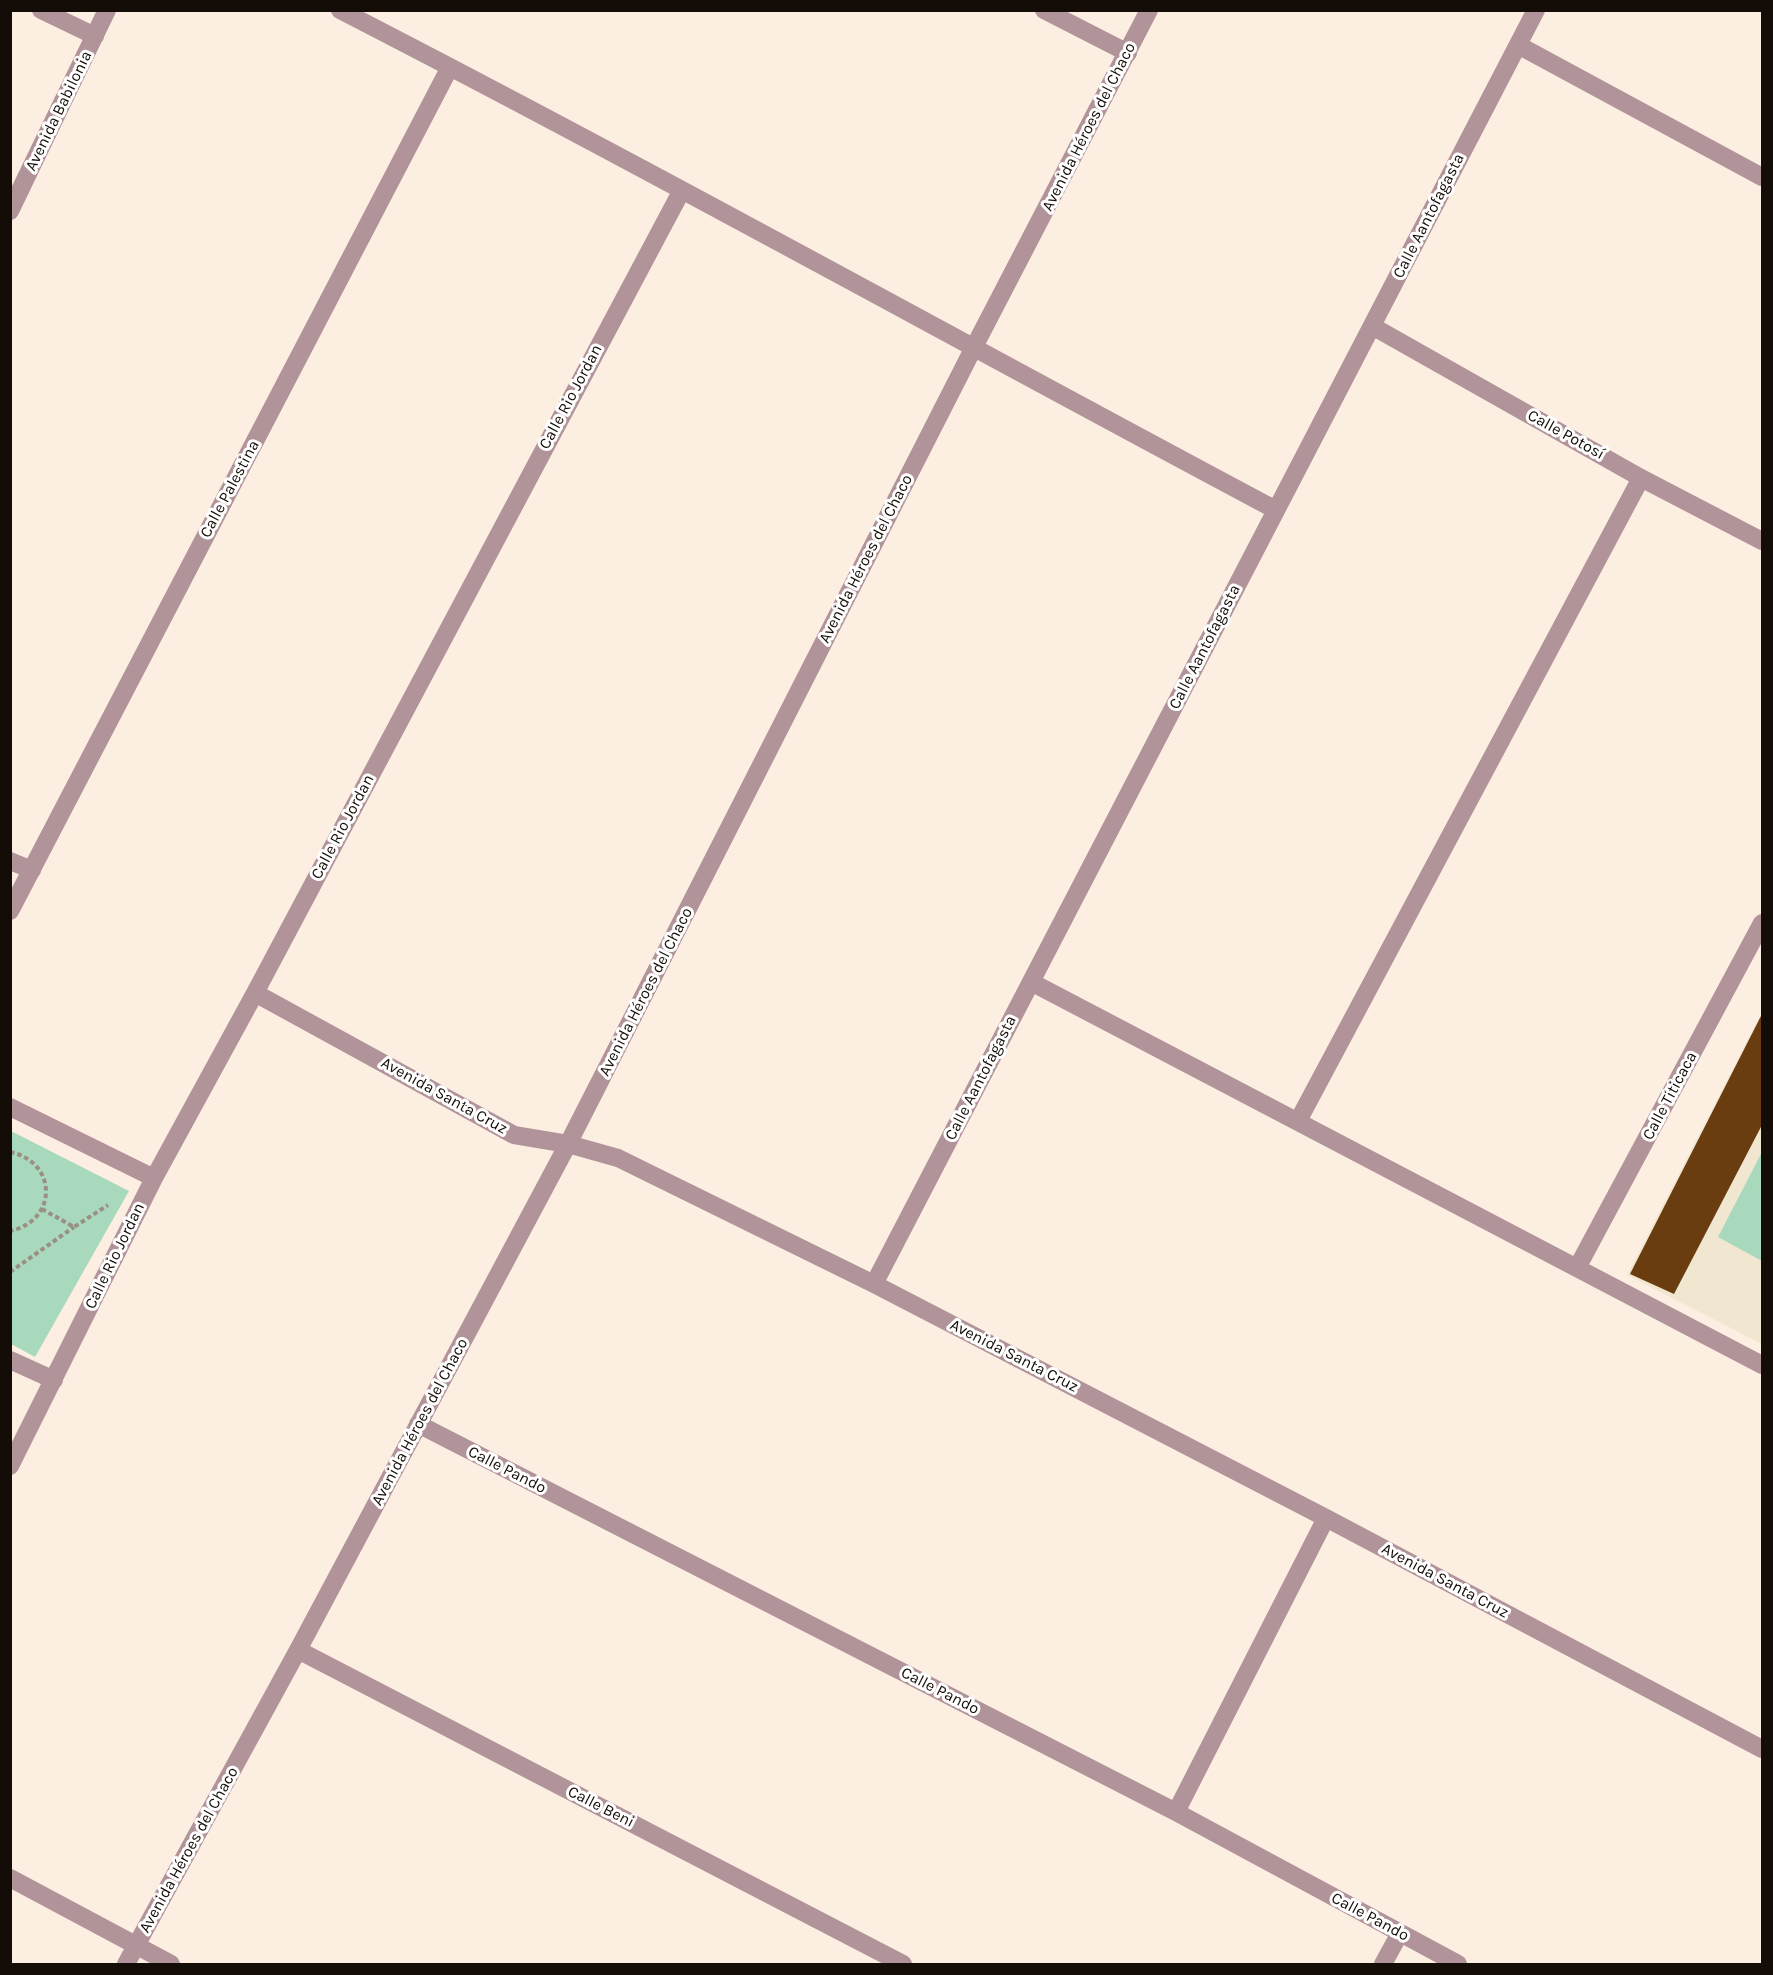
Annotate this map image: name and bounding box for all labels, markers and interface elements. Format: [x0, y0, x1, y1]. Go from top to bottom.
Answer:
street label: Avenida Héroes del Chaco [1038, 39, 1140, 215]
street label: Avenida Babilonia [22, 48, 96, 174]
street label: Calle Aantofagasta [1389, 150, 1469, 282]
street label: Calle Rio Jordan [535, 341, 607, 453]
street label: Calle Potosí [1524, 406, 1608, 464]
street label: Calle Palestina [196, 437, 264, 541]
street label: Avenida Héroes del Chaco [815, 471, 917, 647]
street label: Calle Aantofagasta [1165, 581, 1245, 713]
street label: Calle Rio Jordan [307, 771, 379, 883]
street label: Avenida Héroes del Chaco [595, 904, 697, 1080]
street label: Calle Aantofagasta [941, 1012, 1021, 1144]
street label: Calle Titicaca [1639, 1049, 1701, 1143]
street label: Avenida Santa Cruz [378, 1053, 510, 1139]
street label: Calle Rio Jordan [81, 1200, 149, 1312]
street label: Avenida Santa Cruz [947, 1315, 1081, 1397]
street label: Avenida Héroes del Chaco [368, 1335, 472, 1509]
street label: Calle Pando [465, 1442, 549, 1498]
street label: Avenida Santa Cruz [1378, 1539, 1512, 1623]
street label: Calle Pando [898, 1663, 982, 1719]
street label: Avenida Héroes del Chaco [135, 1764, 243, 1936]
street label: Calle Beni [564, 1782, 638, 1832]
street label: Calle Pando [1328, 1889, 1412, 1945]

